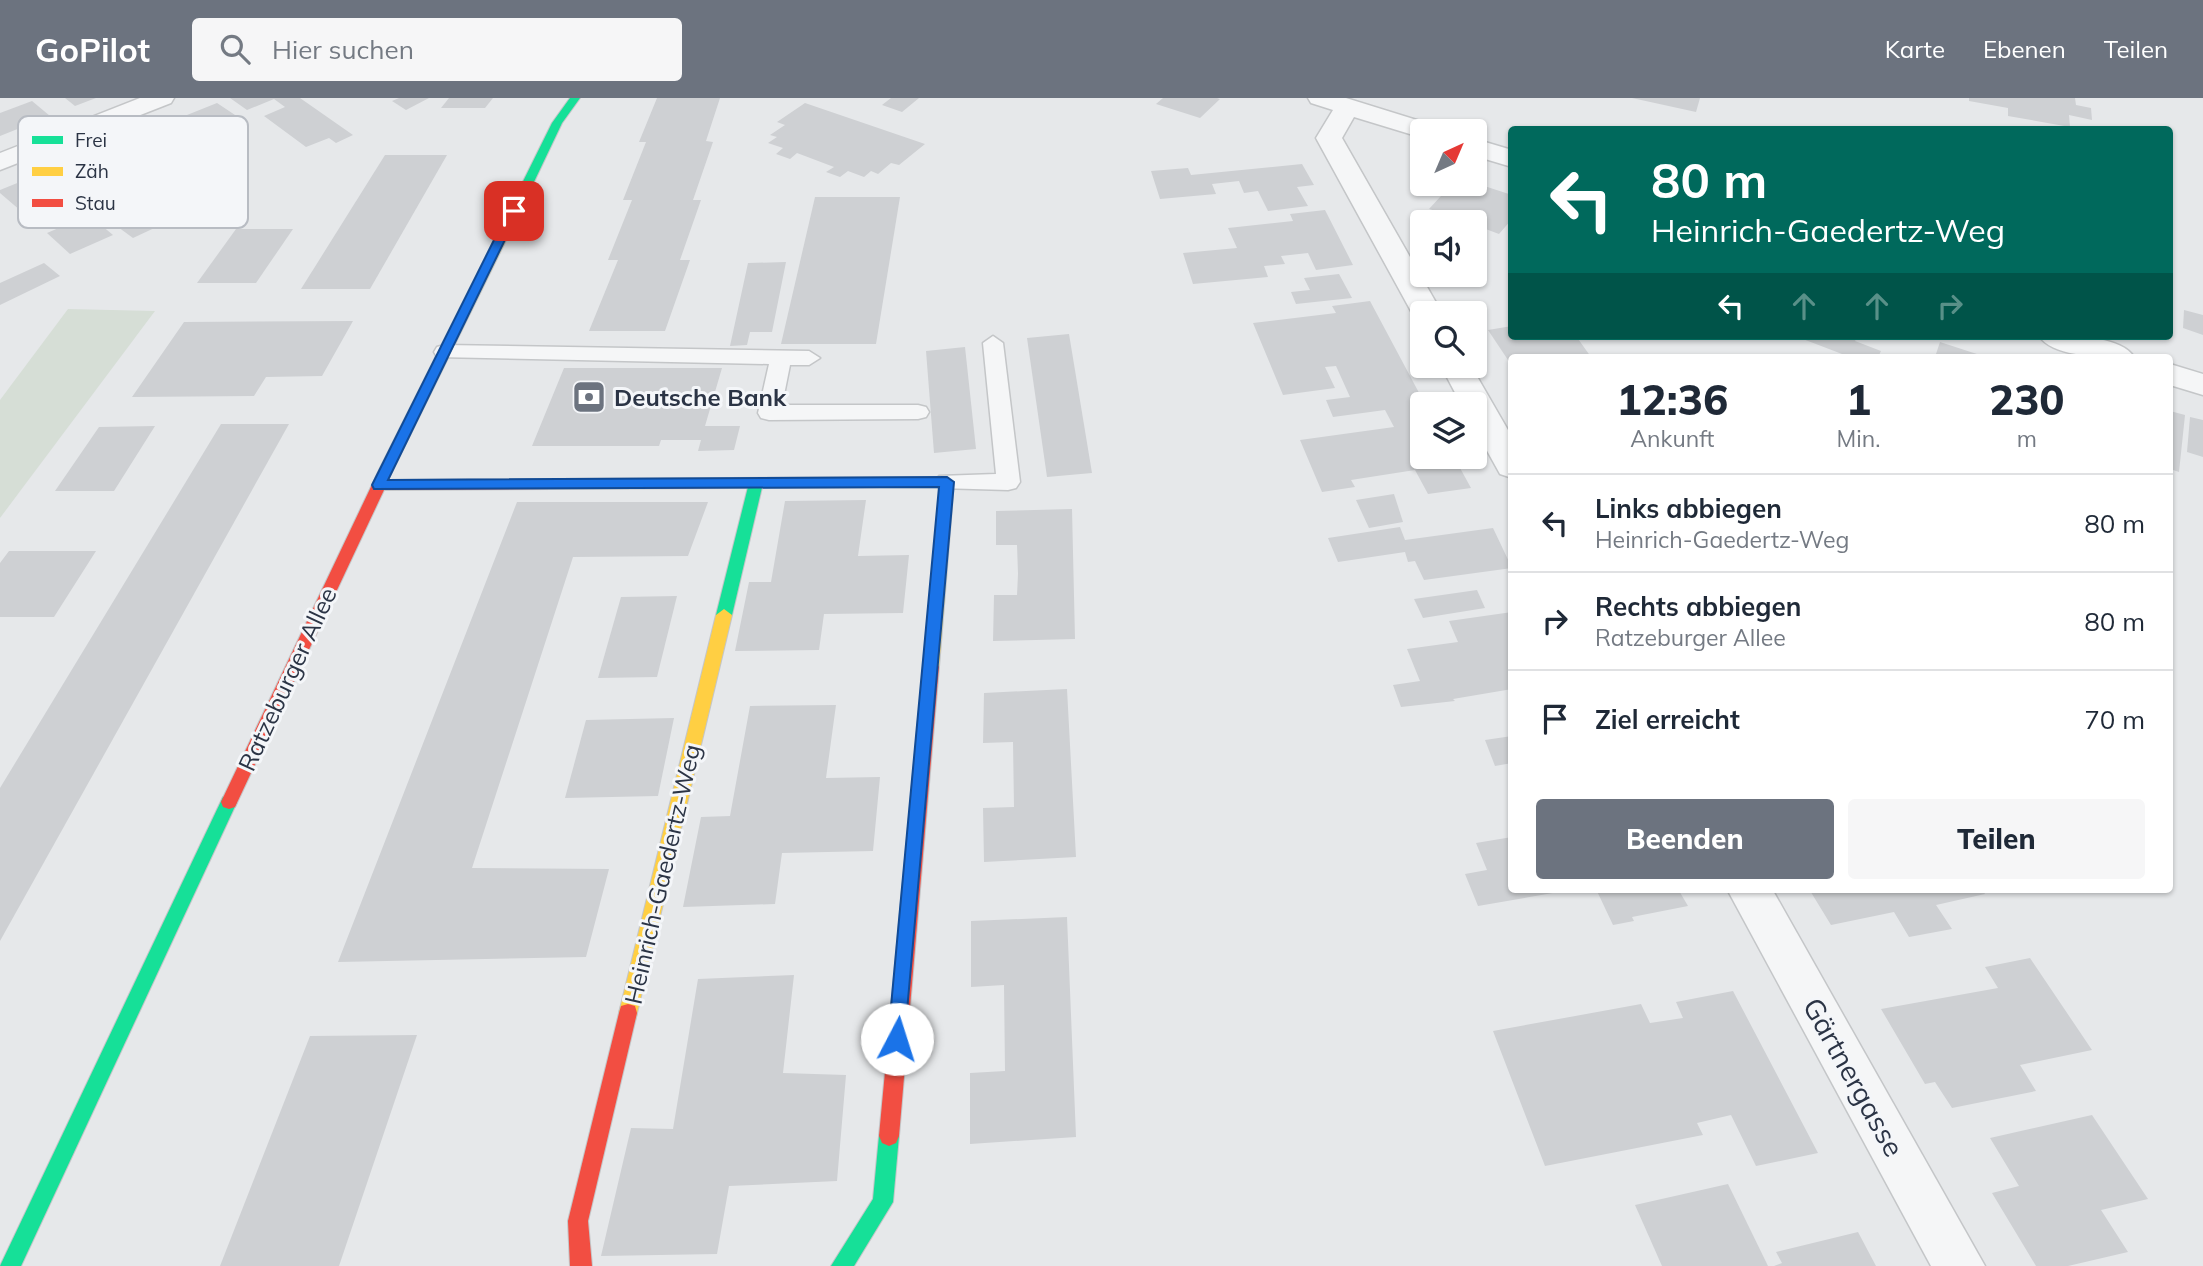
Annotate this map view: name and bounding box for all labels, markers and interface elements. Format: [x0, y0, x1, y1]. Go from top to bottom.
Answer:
search box [192, 18, 682, 81]
text: GoPilot [35, 29, 150, 70]
icon: search [216, 30, 254, 68]
text: Hier suchen [272, 33, 414, 66]
text: Karte [1885, 34, 1945, 64]
text: Ebenen [1983, 34, 2066, 64]
text: Teilen [2104, 34, 2168, 64]
legend [18, 116, 248, 228]
north arrow [1410, 119, 1488, 196]
map controls [1410, 119, 1487, 469]
text: Frei [75, 128, 107, 152]
text: 80 m [1651, 149, 1767, 210]
icon: left [1536, 154, 1627, 245]
text: Zäh [75, 159, 109, 183]
pin [484, 181, 544, 241]
text: Stau [75, 191, 116, 215]
icon: arrive [495, 192, 533, 230]
button: sound [1410, 210, 1487, 287]
text: Heinrich-Gaedertz-Weg [1651, 210, 2005, 250]
icon: left [1712, 287, 1750, 325]
icon: ahead [1785, 287, 1823, 325]
icon: ahead [1858, 287, 1896, 325]
icon: right [1931, 287, 1969, 325]
button: search [1410, 301, 1487, 378]
text: 12:36 [1616, 373, 1728, 426]
text: 1 [1846, 373, 1871, 426]
text: 230 [1989, 373, 2065, 426]
bank icon: Deutsche Bank [570, 378, 608, 416]
place label: Deutsche Bank [614, 382, 787, 412]
button: layers [1410, 392, 1487, 469]
text: Ankunft [1630, 424, 1714, 453]
text: Min. [1837, 424, 1881, 453]
text: m [2017, 424, 2037, 453]
text: Links abbiegen [1595, 492, 1782, 525]
icon: left [1536, 504, 1574, 542]
text: 80 m [2084, 507, 2145, 540]
text: Heinrich-Gaedertz-Weg [1595, 525, 1849, 554]
street label: Ratzeburger Allee [231, 582, 343, 776]
text: Rechts abbiegen [1595, 590, 1801, 623]
icon: right [1536, 602, 1574, 640]
text: 80 m [2084, 605, 2145, 638]
text: Ratzeburger Allee [1595, 623, 1786, 652]
icon: arrive [1536, 700, 1574, 738]
text: Ziel erreicht [1595, 703, 1740, 736]
text: 70 m [2084, 703, 2145, 736]
street label: Heinrich-Gaedertz-Weg [618, 741, 706, 1007]
button: Beenden [1536, 799, 1834, 879]
button: Teilen [1848, 799, 2145, 879]
street label: Gärtnergasse [1796, 991, 1912, 1163]
position arrow [860, 1002, 934, 1076]

